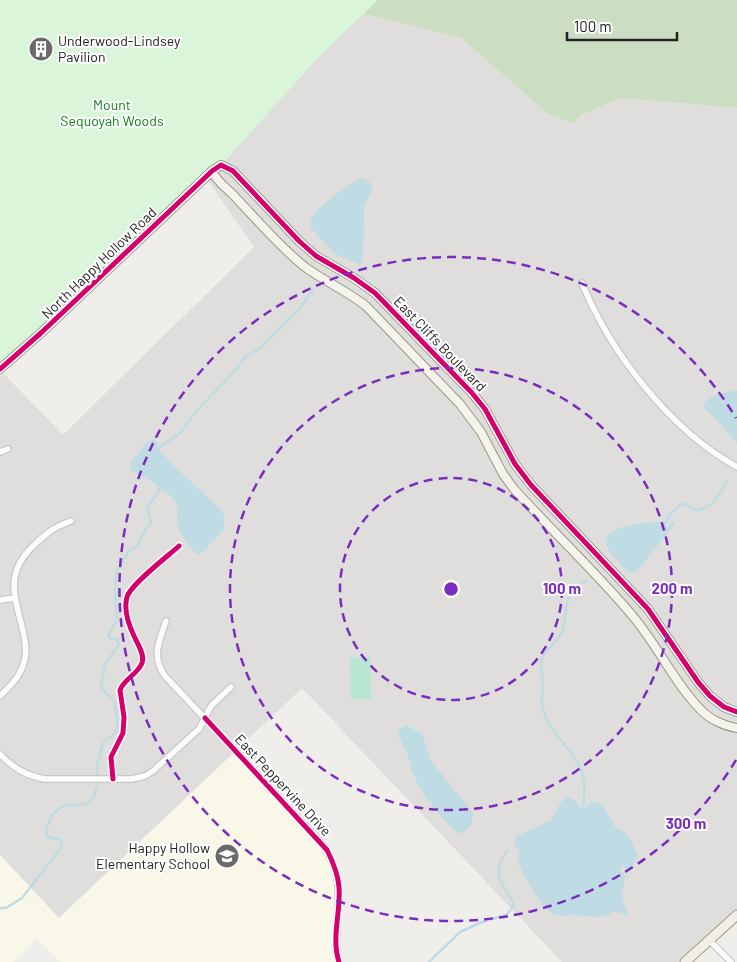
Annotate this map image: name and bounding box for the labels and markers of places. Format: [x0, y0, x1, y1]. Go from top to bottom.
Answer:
place label: Underwood-Lindsey Pavilion [58, 32, 181, 65]
building icon: Underwood-Lindsey Pavilion [28, 36, 54, 62]
centre of rings [442, 580, 460, 598]
place label: Happy Hollow Elementary School [96, 839, 210, 872]
school or university icon: Happy Hollow Elementary School [214, 843, 240, 869]

